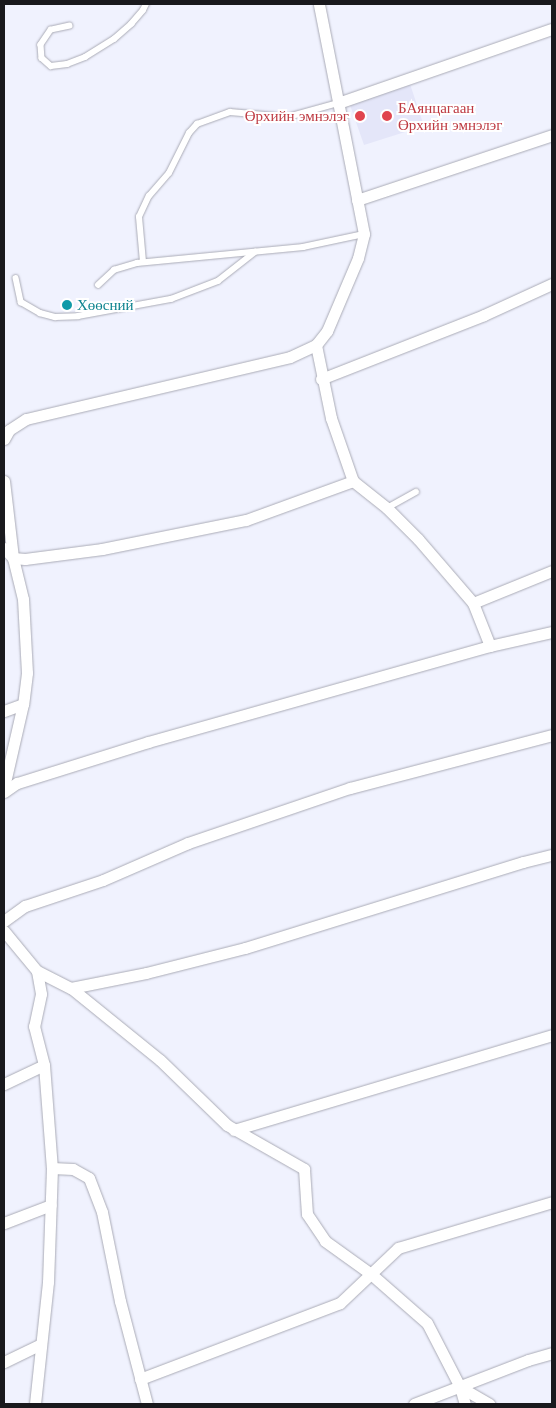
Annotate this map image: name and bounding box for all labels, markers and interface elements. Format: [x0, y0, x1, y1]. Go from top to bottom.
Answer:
place label: БАянцагаан Өрхийн эмнэлэг [398, 98, 502, 133]
place label: Өрхийн эмнэлэг [245, 107, 349, 125]
marker: Өрхийн эмнэлэг [353, 109, 367, 123]
marker: БАянцагаан Өрхийн эмнэлэг [380, 109, 394, 123]
place label: Хөөсний [77, 296, 134, 314]
marker: Хөөсний [61, 299, 73, 311]

